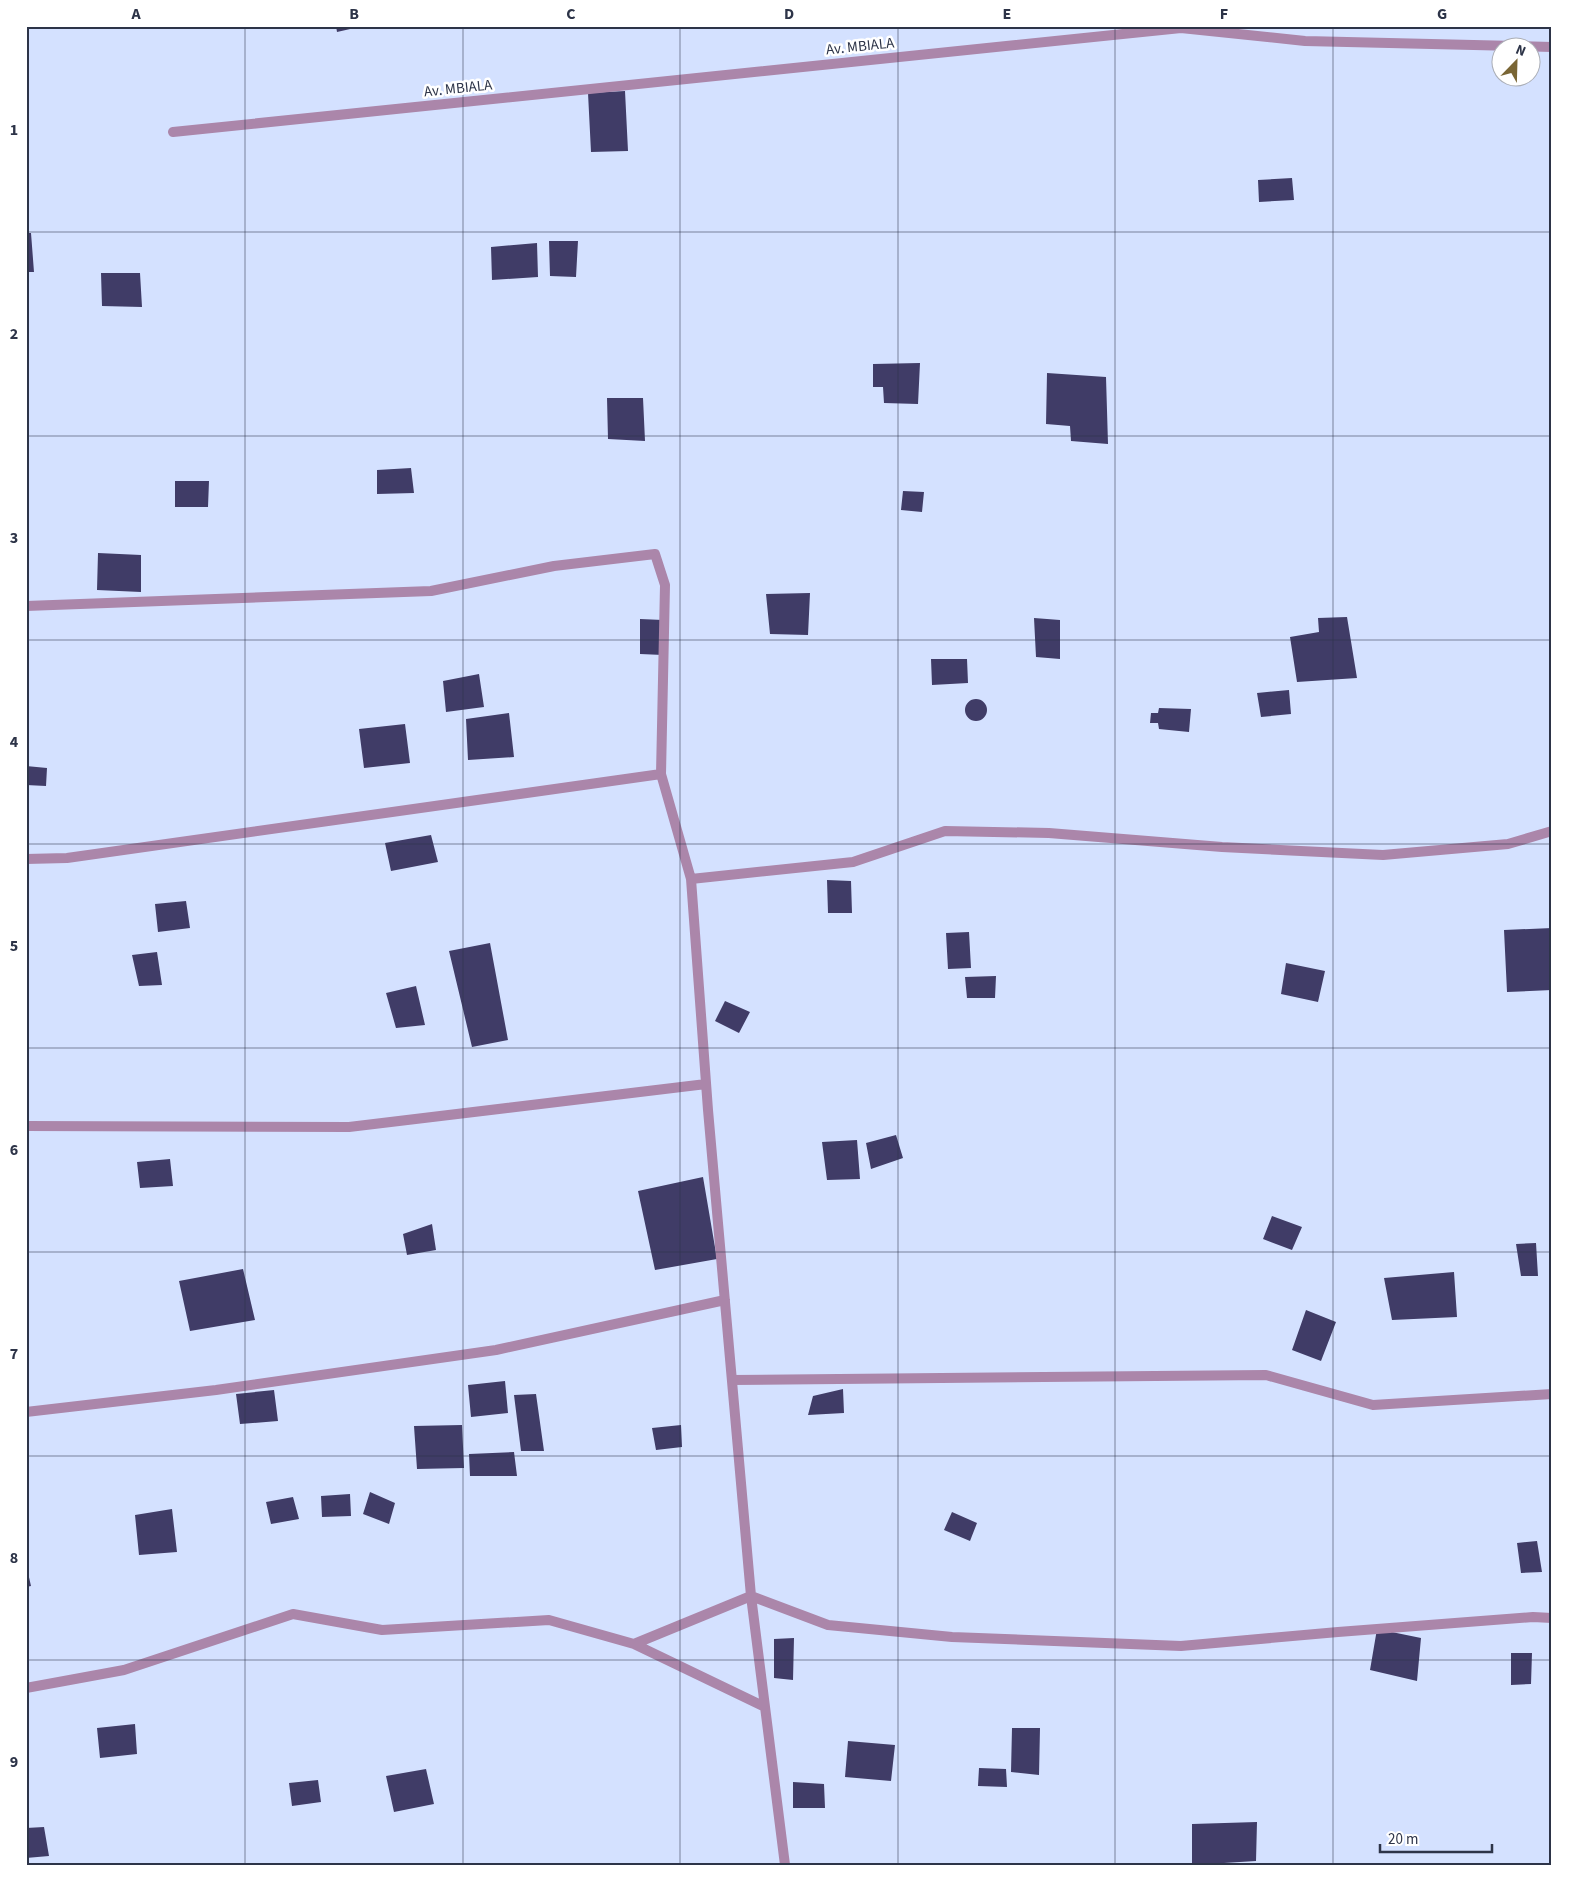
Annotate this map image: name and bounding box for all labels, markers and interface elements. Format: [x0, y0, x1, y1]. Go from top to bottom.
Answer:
text: A [130, 3, 141, 25]
text: B [349, 3, 359, 25]
text: C [566, 3, 576, 25]
text: D [784, 3, 794, 25]
text: E [1003, 3, 1011, 25]
text: F [1220, 3, 1228, 25]
text: G [1437, 3, 1447, 25]
street label: Av. MBIALA [825, 32, 896, 61]
north arrow [1490, 38, 1540, 88]
text: N [1512, 40, 1529, 62]
street label: Av. MBIALA [423, 74, 494, 103]
text: 1 [10, 119, 18, 141]
text: 2 [10, 323, 18, 345]
text: 3 [10, 527, 18, 549]
text: 4 [10, 731, 19, 753]
text: 5 [10, 935, 18, 957]
text: 6 [10, 1139, 18, 1161]
text: 7 [10, 1343, 18, 1365]
text: 8 [10, 1547, 18, 1569]
text: 9 [10, 1751, 18, 1773]
scale bar [1380, 1821, 1493, 1853]
text: 20 m [1388, 1829, 1418, 1850]

